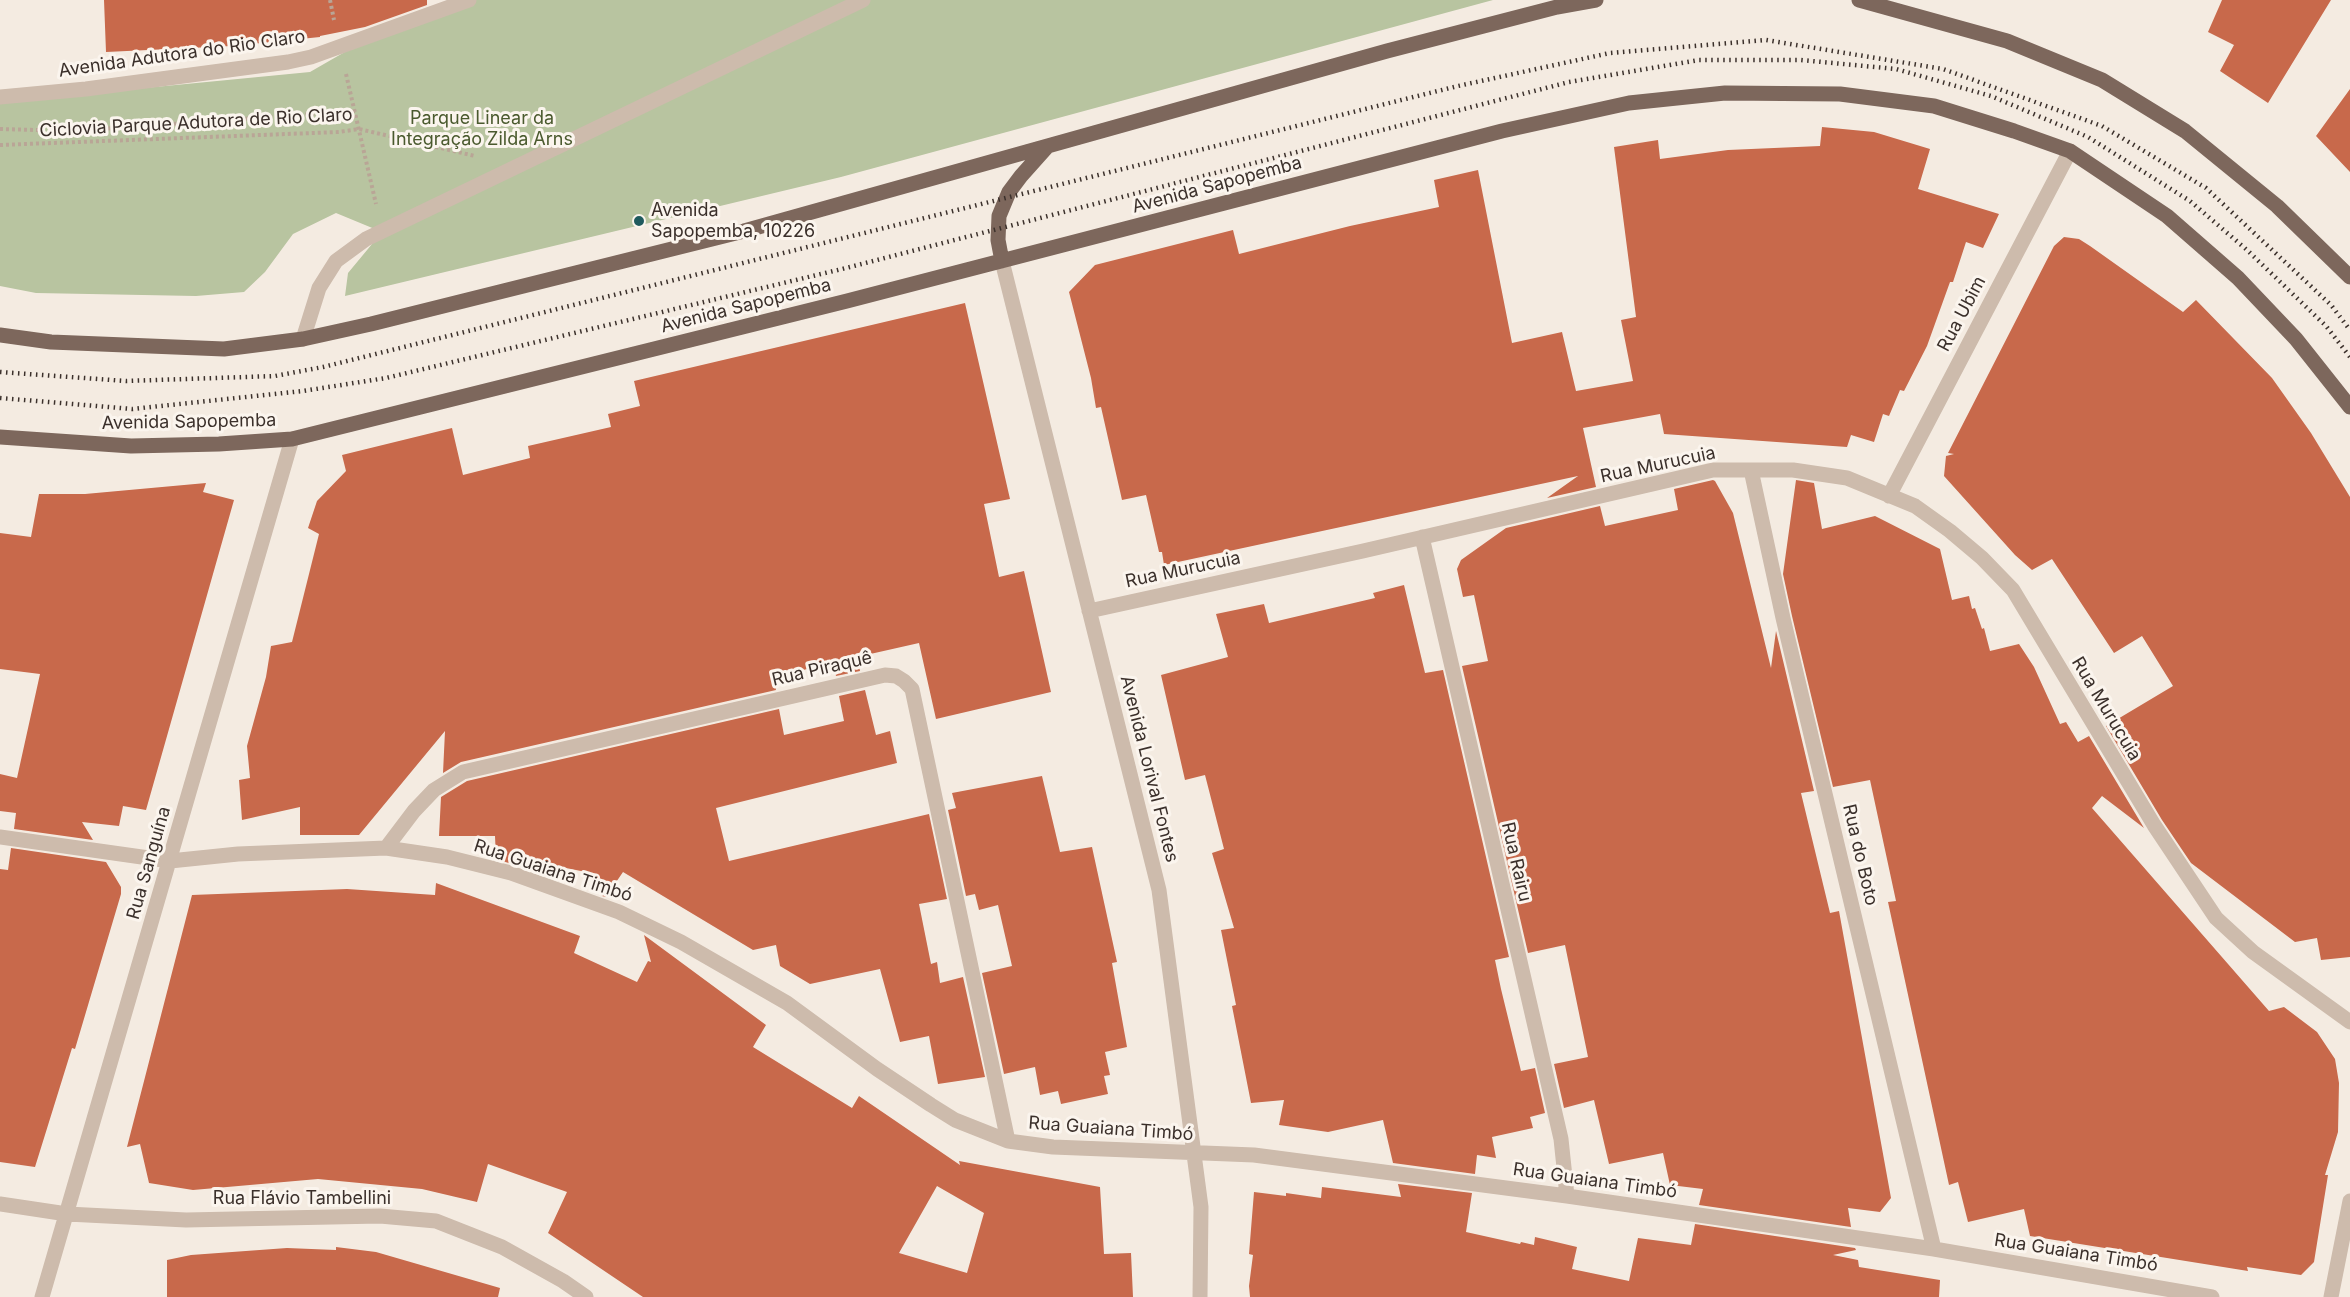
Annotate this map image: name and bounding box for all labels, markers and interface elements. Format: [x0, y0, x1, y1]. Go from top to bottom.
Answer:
street label: Avenida Adutora do Rio Claro [57, 26, 307, 82]
street label: Ciclovia Parque Adutora de Rio Claro [39, 104, 353, 142]
park label: Parque Linear da Integração Zilda Arns [391, 108, 573, 150]
street label: Avenida Sapopemba [1130, 152, 1304, 218]
place label: Avenida Sapopemba, 10226 [651, 200, 815, 242]
marker: Avenida Sapopemba, 10226 [632, 214, 646, 228]
street label: Rua Ubim [1933, 273, 1991, 355]
street label: Avenida Sapopemba [659, 274, 833, 338]
street label: Avenida Sapopemba [101, 410, 277, 434]
street label: Rua Murucuia [1598, 442, 1718, 488]
street label: Rua Murucuia [1123, 547, 1243, 593]
street label: Rua Piraquê [770, 647, 874, 691]
street label: Rua Murucuia [2067, 653, 2145, 765]
street label: Avenida Lorival Fontes [1115, 673, 1183, 865]
street label: Rua do Boto [1838, 802, 1882, 908]
street label: Rua Sanguína [123, 804, 175, 922]
street label: Rua Rairu [1496, 820, 1536, 904]
street label: Rua Guaiana Timbó [471, 835, 635, 907]
street label: Rua Guaiana Timbó [1028, 1112, 1194, 1146]
street label: Rua Guaiana Timbó [1512, 1159, 1678, 1203]
street label: Rua Flávio Tambellini [213, 1188, 391, 1210]
street label: Rua Guaiana Timbó [1993, 1229, 2159, 1277]

